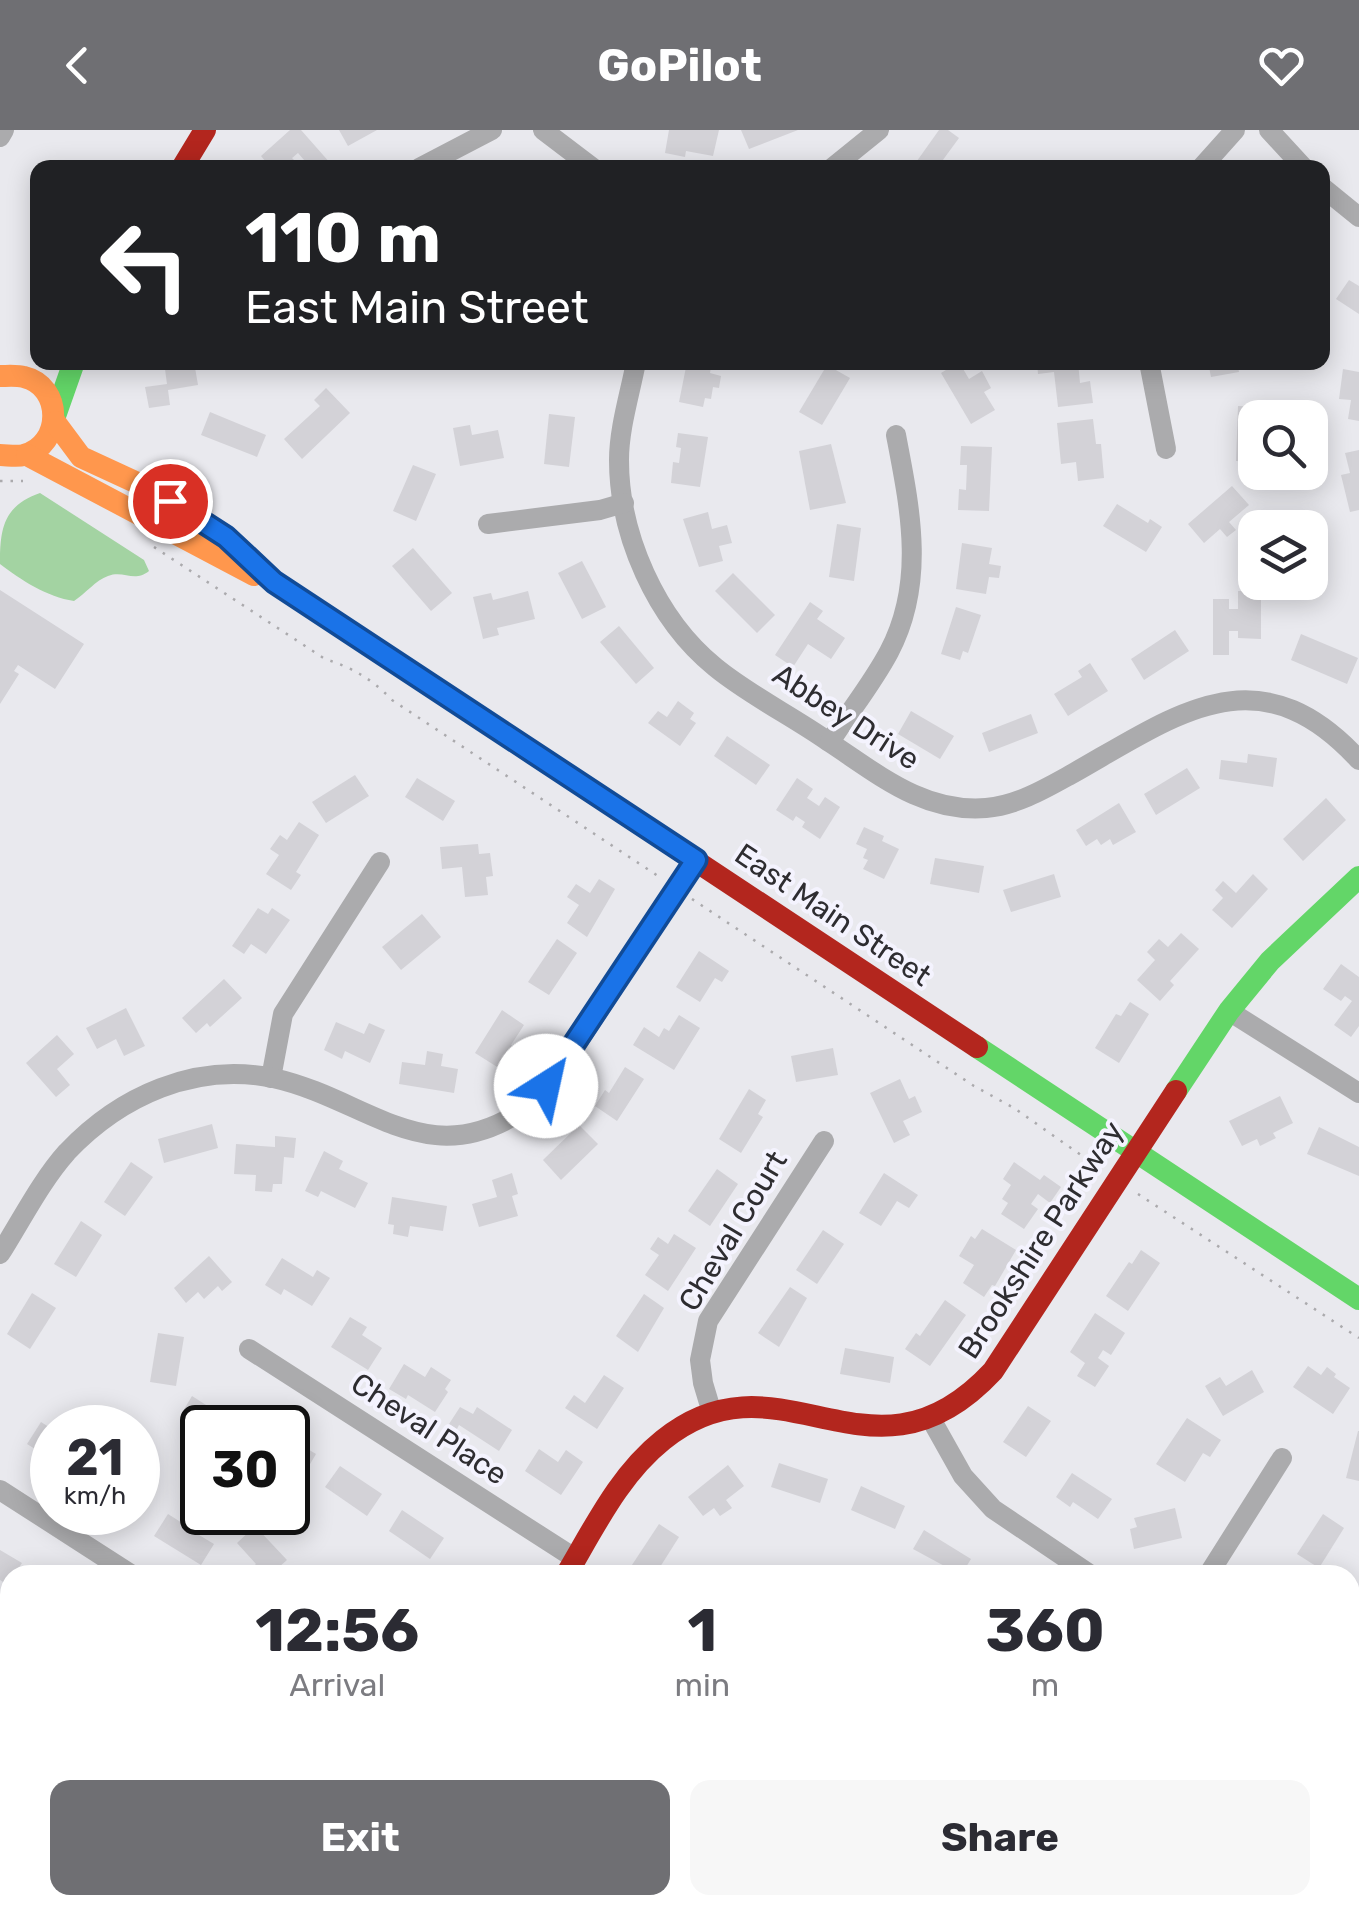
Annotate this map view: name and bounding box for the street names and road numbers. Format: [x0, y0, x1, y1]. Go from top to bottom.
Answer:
street label: Abbey Drive [766, 656, 926, 778]
street label: East Main Street [728, 836, 938, 994]
street label: Brookshire Parkway [951, 1115, 1131, 1365]
street label: Cheval Court [671, 1144, 795, 1317]
street label: Cheval Place [344, 1365, 514, 1493]

